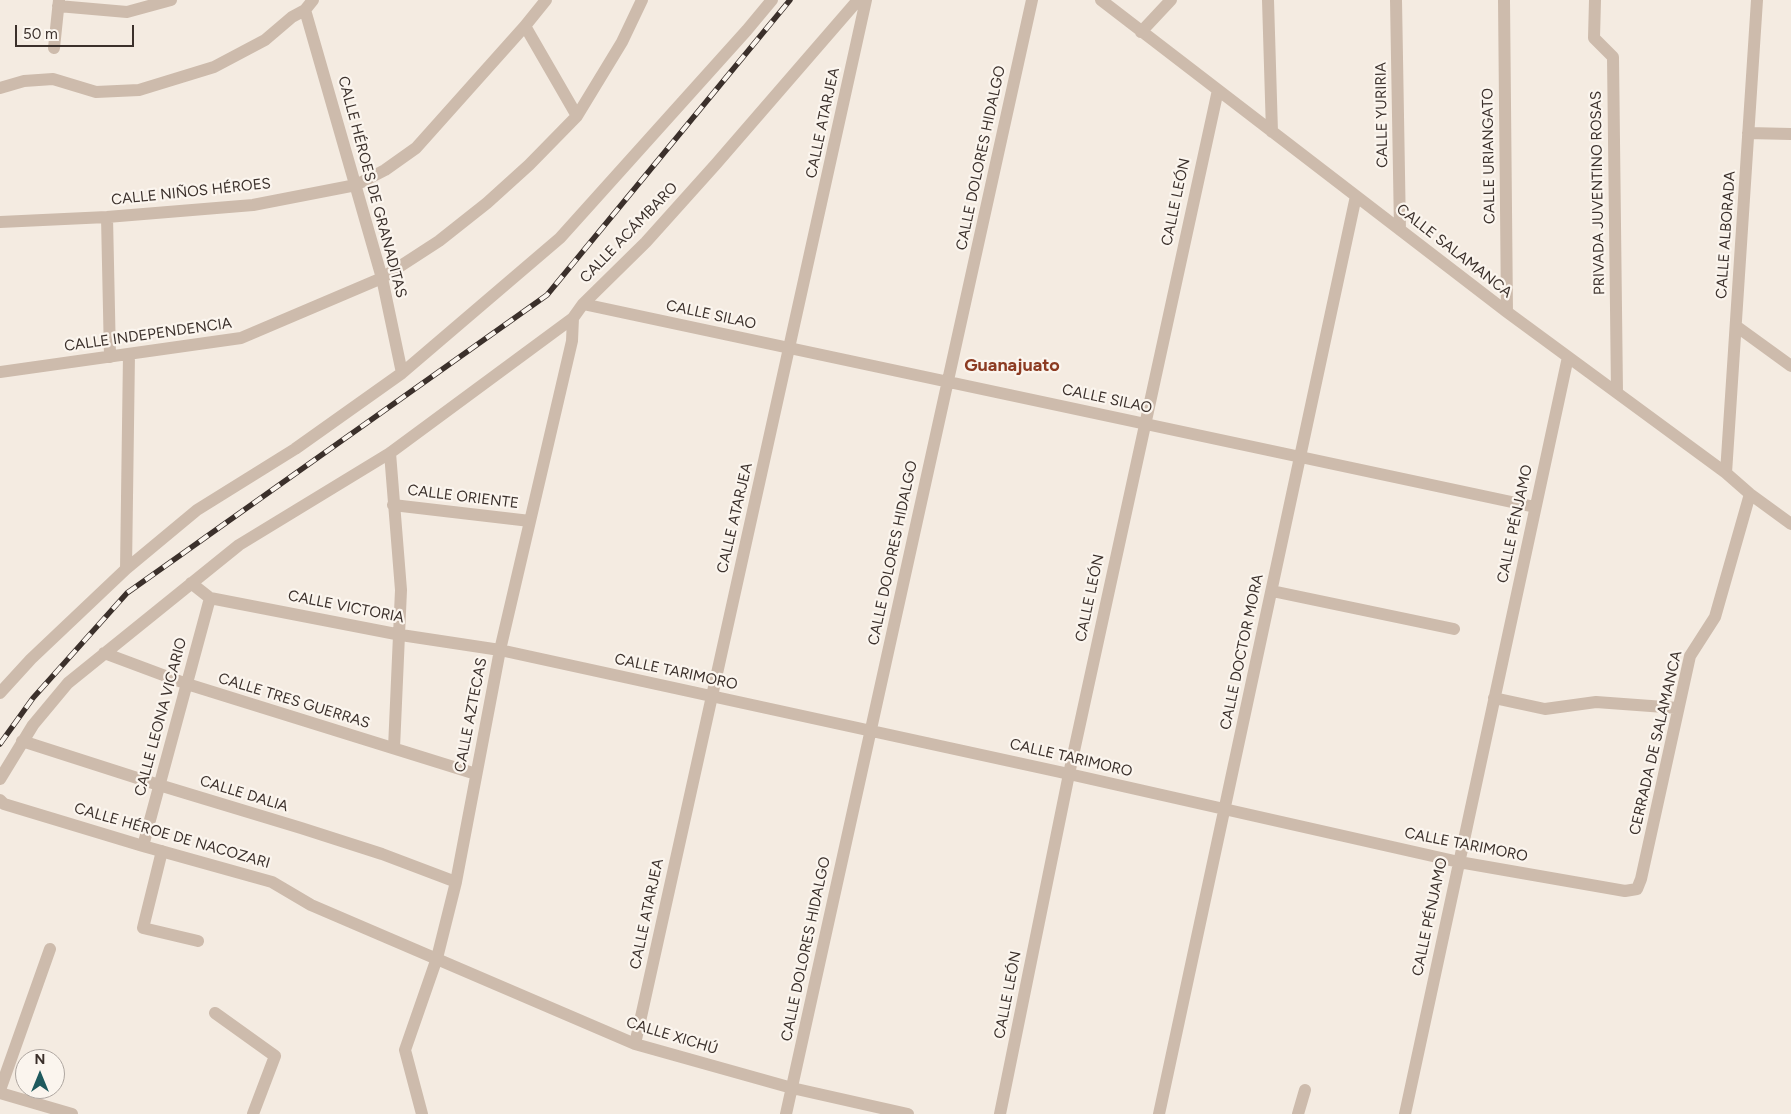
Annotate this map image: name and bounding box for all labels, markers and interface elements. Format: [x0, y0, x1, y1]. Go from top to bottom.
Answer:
scale bar [18, 15, 136, 47]
text: 50 m [23, 25, 58, 43]
street label: CALLE YURIRIA [1372, 62, 1392, 168]
street label: CALLE DOLORES HIDALGO [953, 64, 1009, 252]
street label: CALLE ATARJEA [802, 66, 844, 180]
street label: CALLE HÉROES DE GRANADITAS [334, 74, 410, 300]
street label: CALLE URIANGATO [1479, 88, 1499, 224]
street label: PRIVADA JUVENTINO ROSAS [1587, 91, 1609, 295]
street label: CALLE LEÓN [1158, 157, 1194, 247]
street label: CALLE ALBORADA [1713, 171, 1739, 299]
street label: CALLE NIÑOS HÉROES [110, 175, 272, 209]
street label: CALLE ACÁMBARO [576, 179, 682, 287]
street label: CALLE SALAMANCA [1393, 200, 1515, 302]
street label: CALLE SILAO [664, 297, 758, 333]
street label: CALLE INDEPENDENCIA [63, 314, 233, 356]
district label: Guanajuato [964, 355, 1060, 377]
street label: CALLE SILAO [1060, 381, 1154, 417]
street label: CALLE DOLORES HIDALGO [865, 459, 921, 647]
street label: CALLE ATARJEA [714, 461, 756, 575]
street label: CALLE PÉNJAMO [1494, 463, 1536, 585]
street label: CALLE ORIENTE [406, 481, 520, 513]
street label: CALLE LEÓN [1072, 553, 1108, 643]
street label: CALLE DOCTOR MORA [1217, 572, 1267, 732]
street label: CALLE VICTORIA [286, 587, 406, 627]
street label: CALLE LEONA VICARIO [131, 636, 191, 798]
street label: CERRADA DE SALAMANCA [1626, 649, 1686, 837]
street label: CALLE TARIMORO [613, 650, 739, 694]
street label: CALLE AZTECAS [451, 656, 491, 774]
street label: CALLE TRES GUERRAS [216, 669, 372, 733]
street label: CALLE TARIMORO [1008, 735, 1134, 781]
street label: CALLE DALIA [198, 772, 290, 816]
street label: CALLE HÉROE DE NACOZARI [72, 799, 272, 873]
street label: CALLE TARIMORO [1403, 824, 1529, 866]
street label: CALLE DOLORES HIDALGO [778, 855, 834, 1043]
street label: CALLE PÉNJAMO [1409, 856, 1451, 978]
street label: CALLE ATARJEA [626, 857, 668, 971]
street label: CALLE LEÓN [991, 950, 1025, 1040]
street label: CALLE XICHÚ [624, 1013, 720, 1059]
north arrow [15, 1049, 65, 1099]
text: N [35, 1051, 45, 1068]

